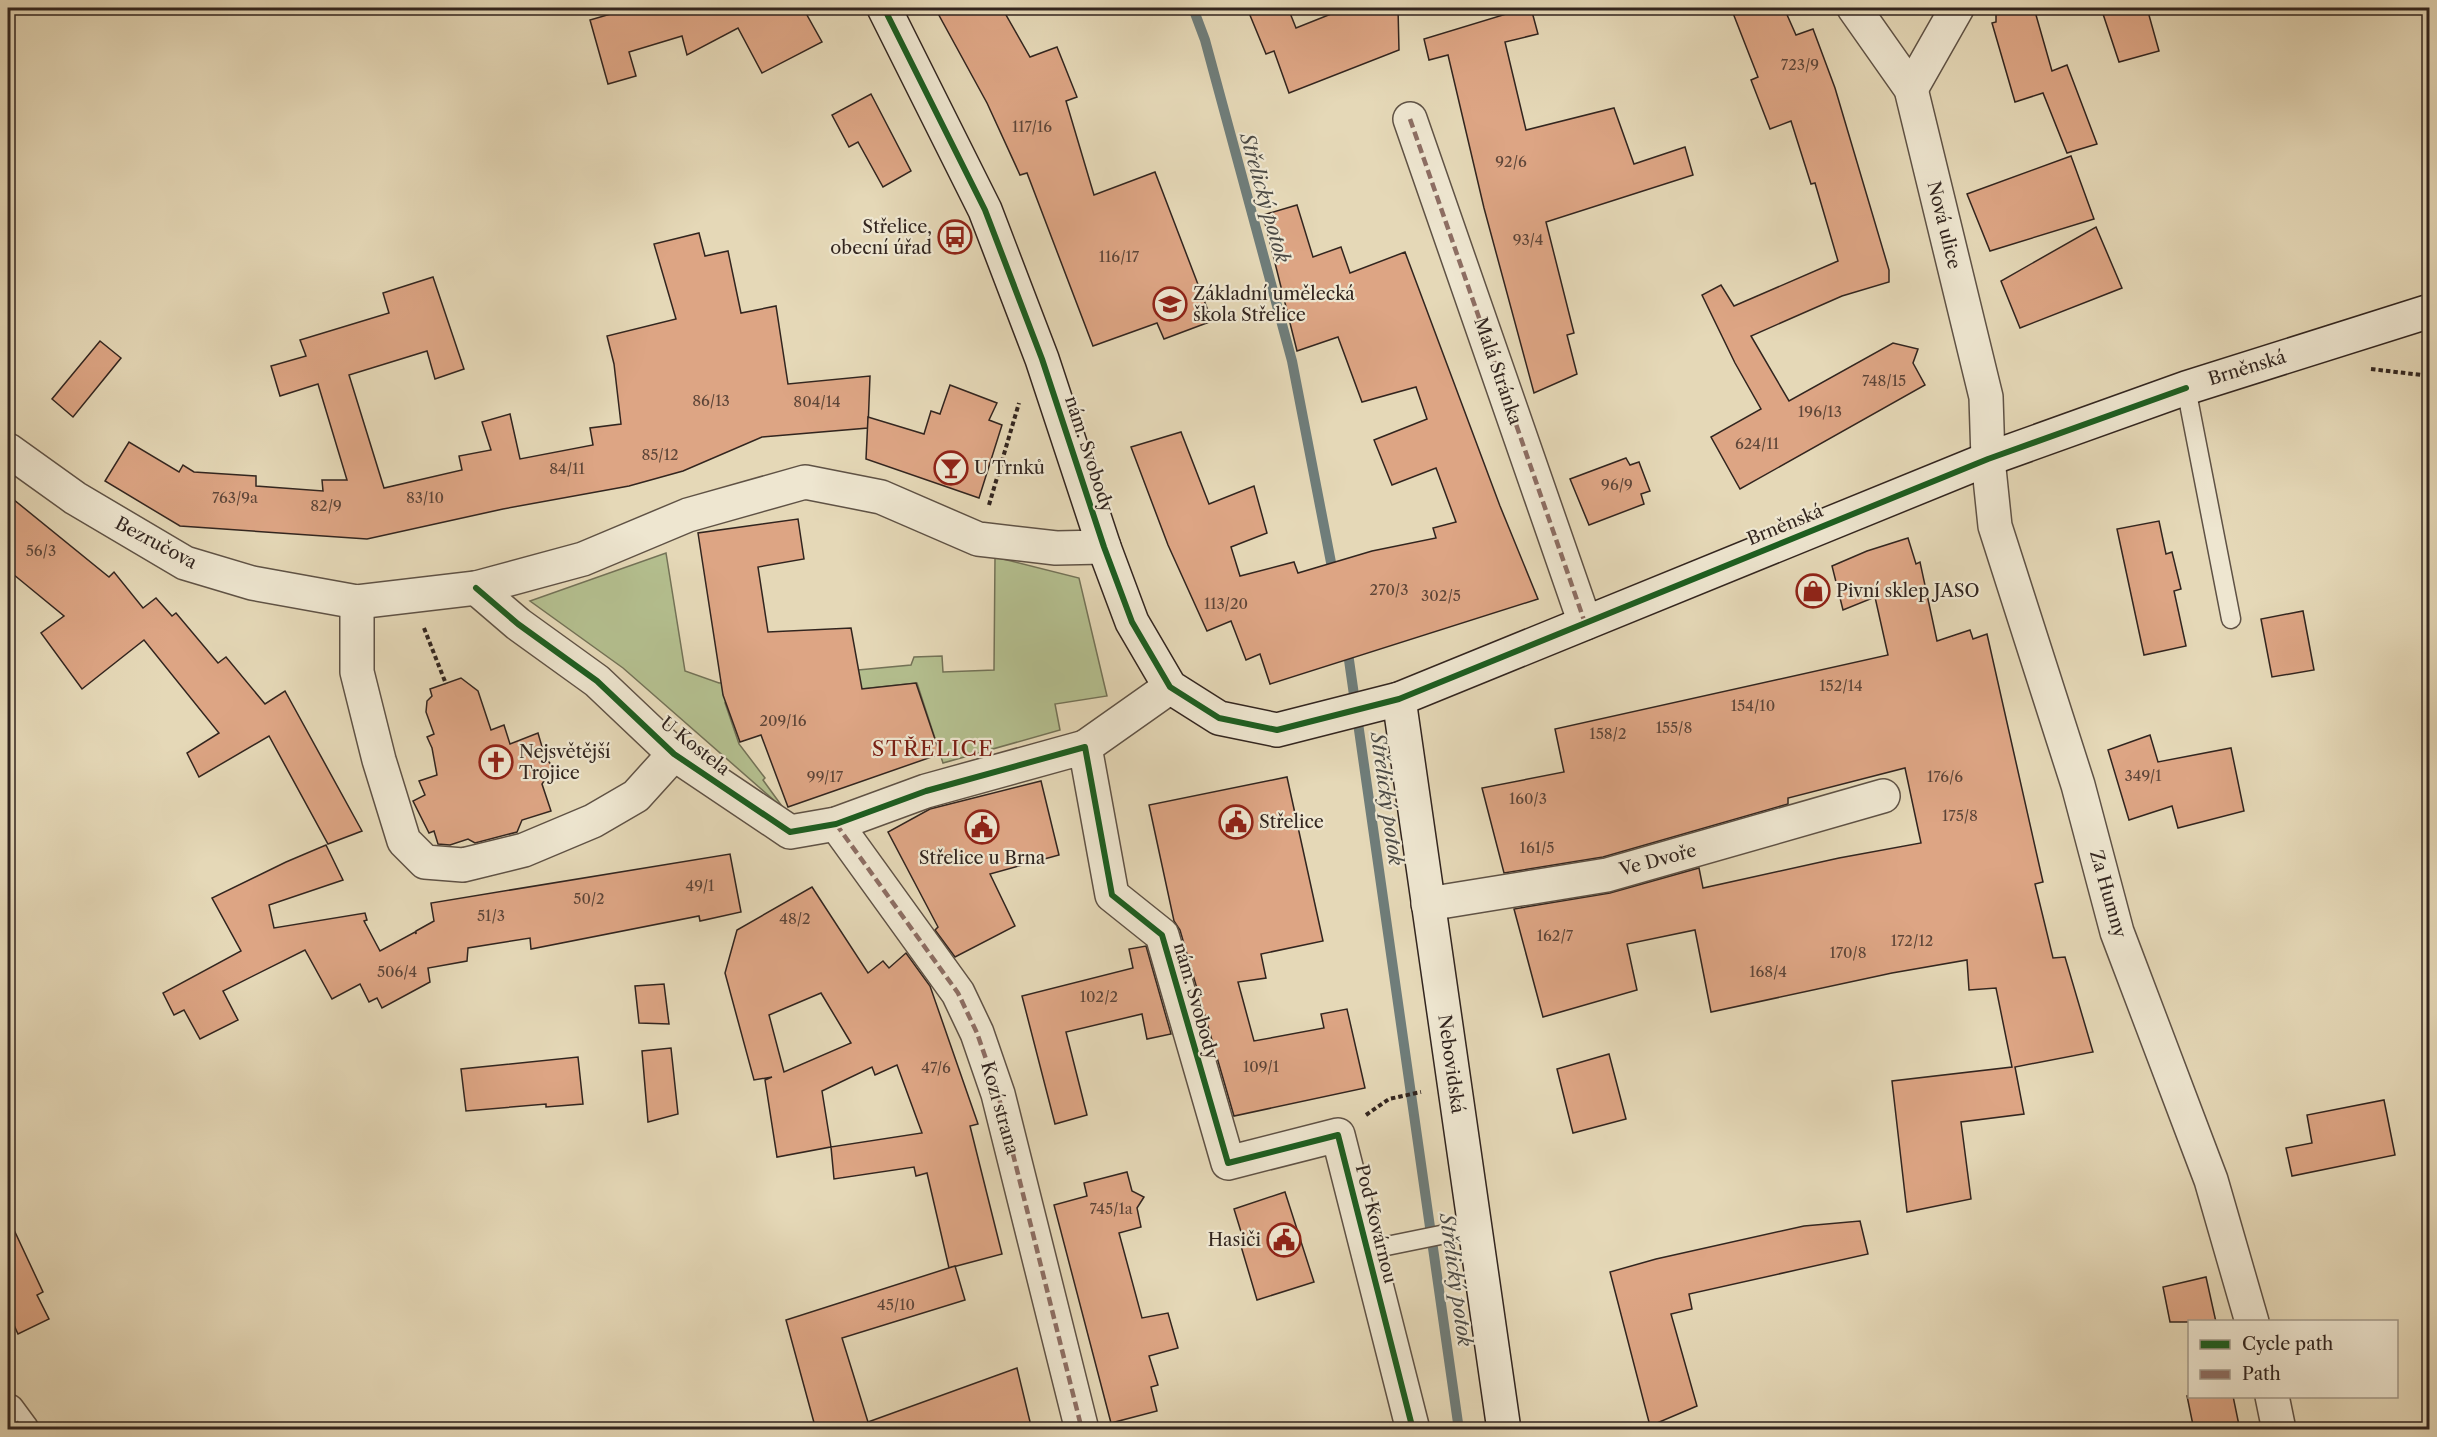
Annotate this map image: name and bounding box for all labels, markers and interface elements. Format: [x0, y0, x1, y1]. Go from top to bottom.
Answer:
house number: 723/9 [1781, 55, 1819, 74]
house number: 117/16 [1012, 117, 1052, 136]
water label: Střelický potok [1235, 129, 1295, 266]
house number: 92/6 [1495, 152, 1527, 171]
street label: Nová ulice [1922, 179, 1966, 271]
place label: Střelice, obecní úřad [830, 216, 932, 259]
bus stop icon: Střelice, obecní úřad [937, 219, 973, 255]
house number: 93/4 [1513, 230, 1543, 249]
house number: 116/17 [1099, 247, 1140, 266]
place label: Základní umělecká škola Střelice [1193, 283, 1355, 326]
school or university icon: Základní umělecká škola Střelice [1152, 286, 1188, 322]
street label: Malá Stránka [1469, 315, 1527, 428]
street label: Brněnská [2205, 346, 2289, 390]
house number: 748/15 [1862, 371, 1906, 390]
house number: 86/13 [692, 391, 730, 410]
house number: 804/14 [793, 392, 841, 411]
street label: nám. Svobody [1060, 393, 1118, 516]
house number: 196/13 [1798, 402, 1842, 421]
house number: 624/11 [1735, 434, 1780, 453]
house number: 85/12 [641, 445, 679, 464]
bar icon: U Trnků [933, 450, 969, 486]
place label: U Trnků [974, 457, 1045, 479]
house number: 84/11 [549, 459, 585, 478]
house number: 96/9 [1601, 475, 1633, 494]
house number: 763/9a [212, 488, 258, 507]
house number: 83/10 [406, 488, 444, 507]
house number: 82/9 [310, 496, 342, 515]
street label: Brněnská [1744, 500, 1827, 550]
street label: Bezručova [111, 512, 201, 574]
house number: 56/3 [26, 541, 56, 560]
shop icon: Pivní sklep JASO [1795, 573, 1831, 609]
house number: 270/3 [1370, 580, 1408, 599]
place label: Pivní sklep JASO [1836, 580, 1980, 602]
house number: 302/5 [1421, 586, 1461, 605]
house number: 113/20 [1204, 594, 1248, 613]
house number: 152/14 [1819, 676, 1863, 695]
house number: 154/10 [1731, 696, 1775, 715]
house number: 209/16 [759, 711, 807, 730]
street label: U Kostela [656, 712, 735, 780]
house number: 155/8 [1656, 718, 1692, 737]
house number: 158/2 [1589, 724, 1627, 743]
water label: Střelický potok [1366, 730, 1408, 868]
district label: STŘELICE [872, 736, 994, 761]
place label: Nejsvětější Trojice [519, 741, 611, 784]
church icon: Nejsvětější Trojice [478, 744, 514, 780]
house number: 349/1 [2124, 766, 2162, 785]
house number: 99/17 [807, 767, 844, 786]
house number: 176/6 [1927, 767, 1963, 786]
house number: 160/3 [1509, 789, 1547, 808]
public building icon: Střelice [1218, 804, 1254, 840]
house number: 175/8 [1942, 806, 1978, 825]
public building icon: Střelice u Brna [964, 809, 1000, 845]
place label: Střelice [1259, 811, 1324, 833]
house number: 161/5 [1520, 838, 1554, 857]
street label: Ve Dvoře [1616, 839, 1699, 881]
place label: Střelice u Brna [919, 847, 1046, 869]
street label: Za Humny [2085, 848, 2131, 941]
house number: 49/1 [686, 876, 715, 895]
house number: 50/2 [573, 889, 605, 908]
house number: 51/3 [477, 906, 505, 925]
house number: 48/2 [779, 909, 811, 928]
house number: 162/7 [1537, 926, 1574, 945]
house number: 172/12 [1891, 931, 1933, 950]
street label: nám. Svobody [1169, 940, 1223, 1063]
house number: 170/8 [1829, 943, 1867, 962]
house number: 506/4 [377, 962, 417, 981]
house number: 168/4 [1749, 962, 1787, 981]
house number: 102/2 [1080, 987, 1118, 1006]
street label: Nebovidská [1433, 1013, 1469, 1115]
house number: 109/1 [1243, 1057, 1280, 1076]
house number: 47/6 [921, 1058, 951, 1077]
street label: Kozí strana [976, 1059, 1024, 1158]
street label: Pod Kovárnou [1351, 1162, 1401, 1286]
house number: 745/1a [1089, 1199, 1133, 1218]
water label: Střelický potok [1435, 1211, 1477, 1349]
public building icon: Hasiči [1266, 1222, 1302, 1258]
place label: Hasiči [1208, 1229, 1262, 1251]
house number: 45/10 [877, 1295, 915, 1314]
legend [2188, 1320, 2398, 1398]
text: Cycle path [2242, 1333, 2333, 1355]
text: Path [2242, 1363, 2281, 1385]

